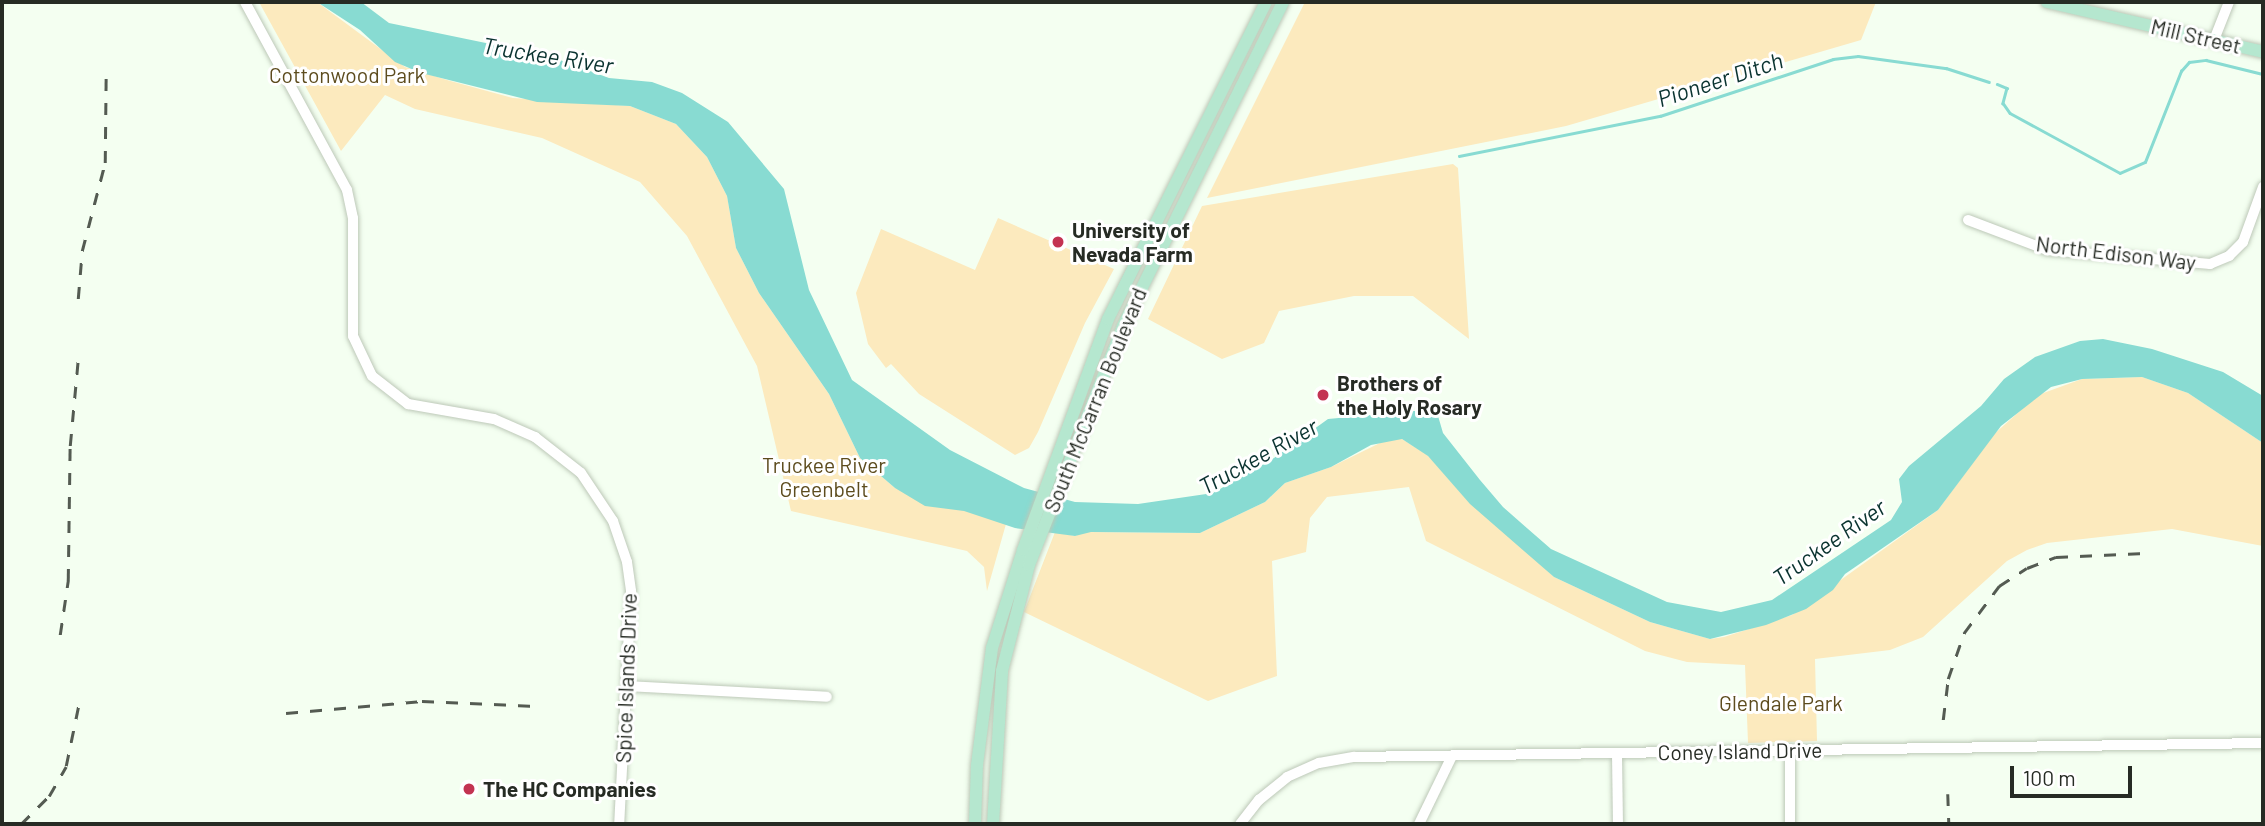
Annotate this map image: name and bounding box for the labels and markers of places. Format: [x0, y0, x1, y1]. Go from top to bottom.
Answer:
place label: University of Nevada Farm [1072, 217, 1193, 267]
marker: University of Nevada Farm [1050, 234, 1066, 250]
place label: Brothers of the Holy Rosary [1337, 370, 1482, 420]
marker: Brothers of the Holy Rosary [1315, 387, 1331, 403]
place label: The HC Companies [483, 776, 656, 802]
marker: The HC Companies [461, 781, 477, 797]

